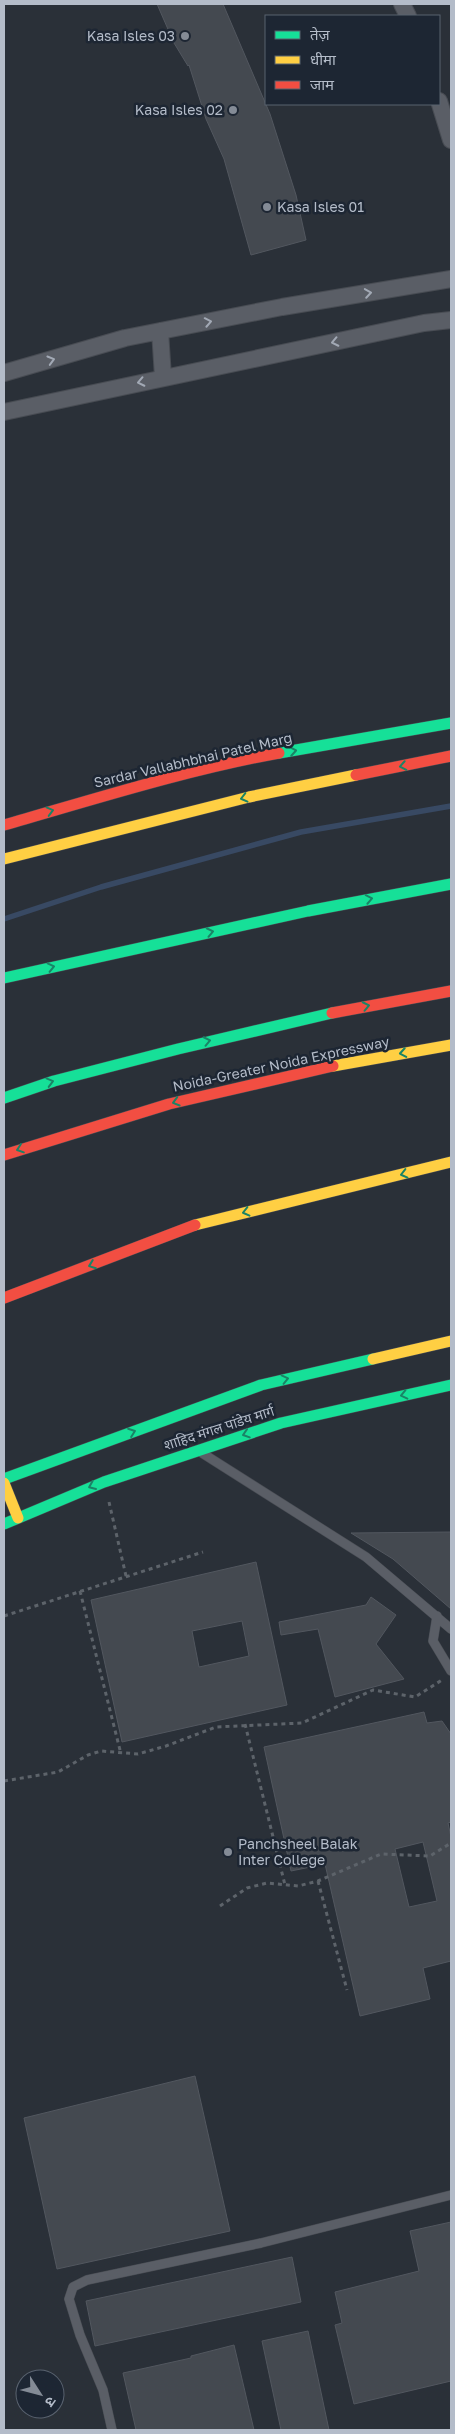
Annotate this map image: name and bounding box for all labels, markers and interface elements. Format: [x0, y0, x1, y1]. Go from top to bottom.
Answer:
legend [265, 15, 440, 105]
text: तेज़ [310, 25, 331, 43]
place label: Kasa Isles 03 [87, 27, 175, 44]
marker: Kasa Isles 03 [179, 30, 191, 42]
text: धीमा [310, 50, 337, 68]
text: जाम [310, 75, 335, 93]
place label: Kasa Isles 02 [135, 101, 223, 118]
marker: Kasa Isles 02 [227, 104, 239, 116]
place label: Kasa Isles 01 [277, 198, 364, 215]
marker: Kasa Isles 01 [261, 201, 273, 213]
one-way arrow [364, 288, 373, 298]
one-way arrow [204, 317, 213, 327]
one-way arrow [330, 336, 339, 346]
one-way arrow [46, 355, 54, 365]
one-way arrow [137, 376, 146, 387]
street label: Sardar Vallabhbhai Patel Marg [92, 728, 294, 791]
one-way arrow [289, 747, 297, 757]
one-way arrow [399, 760, 408, 771]
one-way arrow [240, 792, 249, 803]
one-way arrow [46, 806, 55, 817]
one-way arrow [365, 895, 373, 905]
one-way arrow [205, 927, 214, 938]
one-way arrow [47, 963, 56, 973]
one-way arrow [361, 1001, 370, 1012]
street label: Noida-Greater Noida Expressway [171, 1032, 391, 1095]
one-way arrow [203, 1036, 212, 1047]
one-way arrow [399, 1048, 408, 1058]
one-way arrow [45, 1077, 54, 1088]
one-way arrow [172, 1097, 181, 1107]
one-way arrow [17, 1143, 25, 1153]
one-way arrow [399, 1168, 408, 1179]
one-way arrow [242, 1206, 251, 1217]
one-way arrow [89, 1259, 97, 1269]
one-way arrow [281, 1374, 289, 1385]
one-way arrow [399, 1389, 408, 1400]
street label: शाहिद मंगल पांडेय मार्ग [162, 1401, 277, 1453]
one-way arrow [127, 1428, 135, 1438]
one-way arrow [242, 1429, 251, 1439]
one-way arrow [88, 1480, 97, 1491]
place label: Panchsheel Balak Inter College [238, 1835, 358, 1868]
marker: Panchsheel Balak Inter College [222, 1846, 234, 1858]
north arrow [15, 2369, 65, 2419]
text: उ [41, 2394, 60, 2411]

